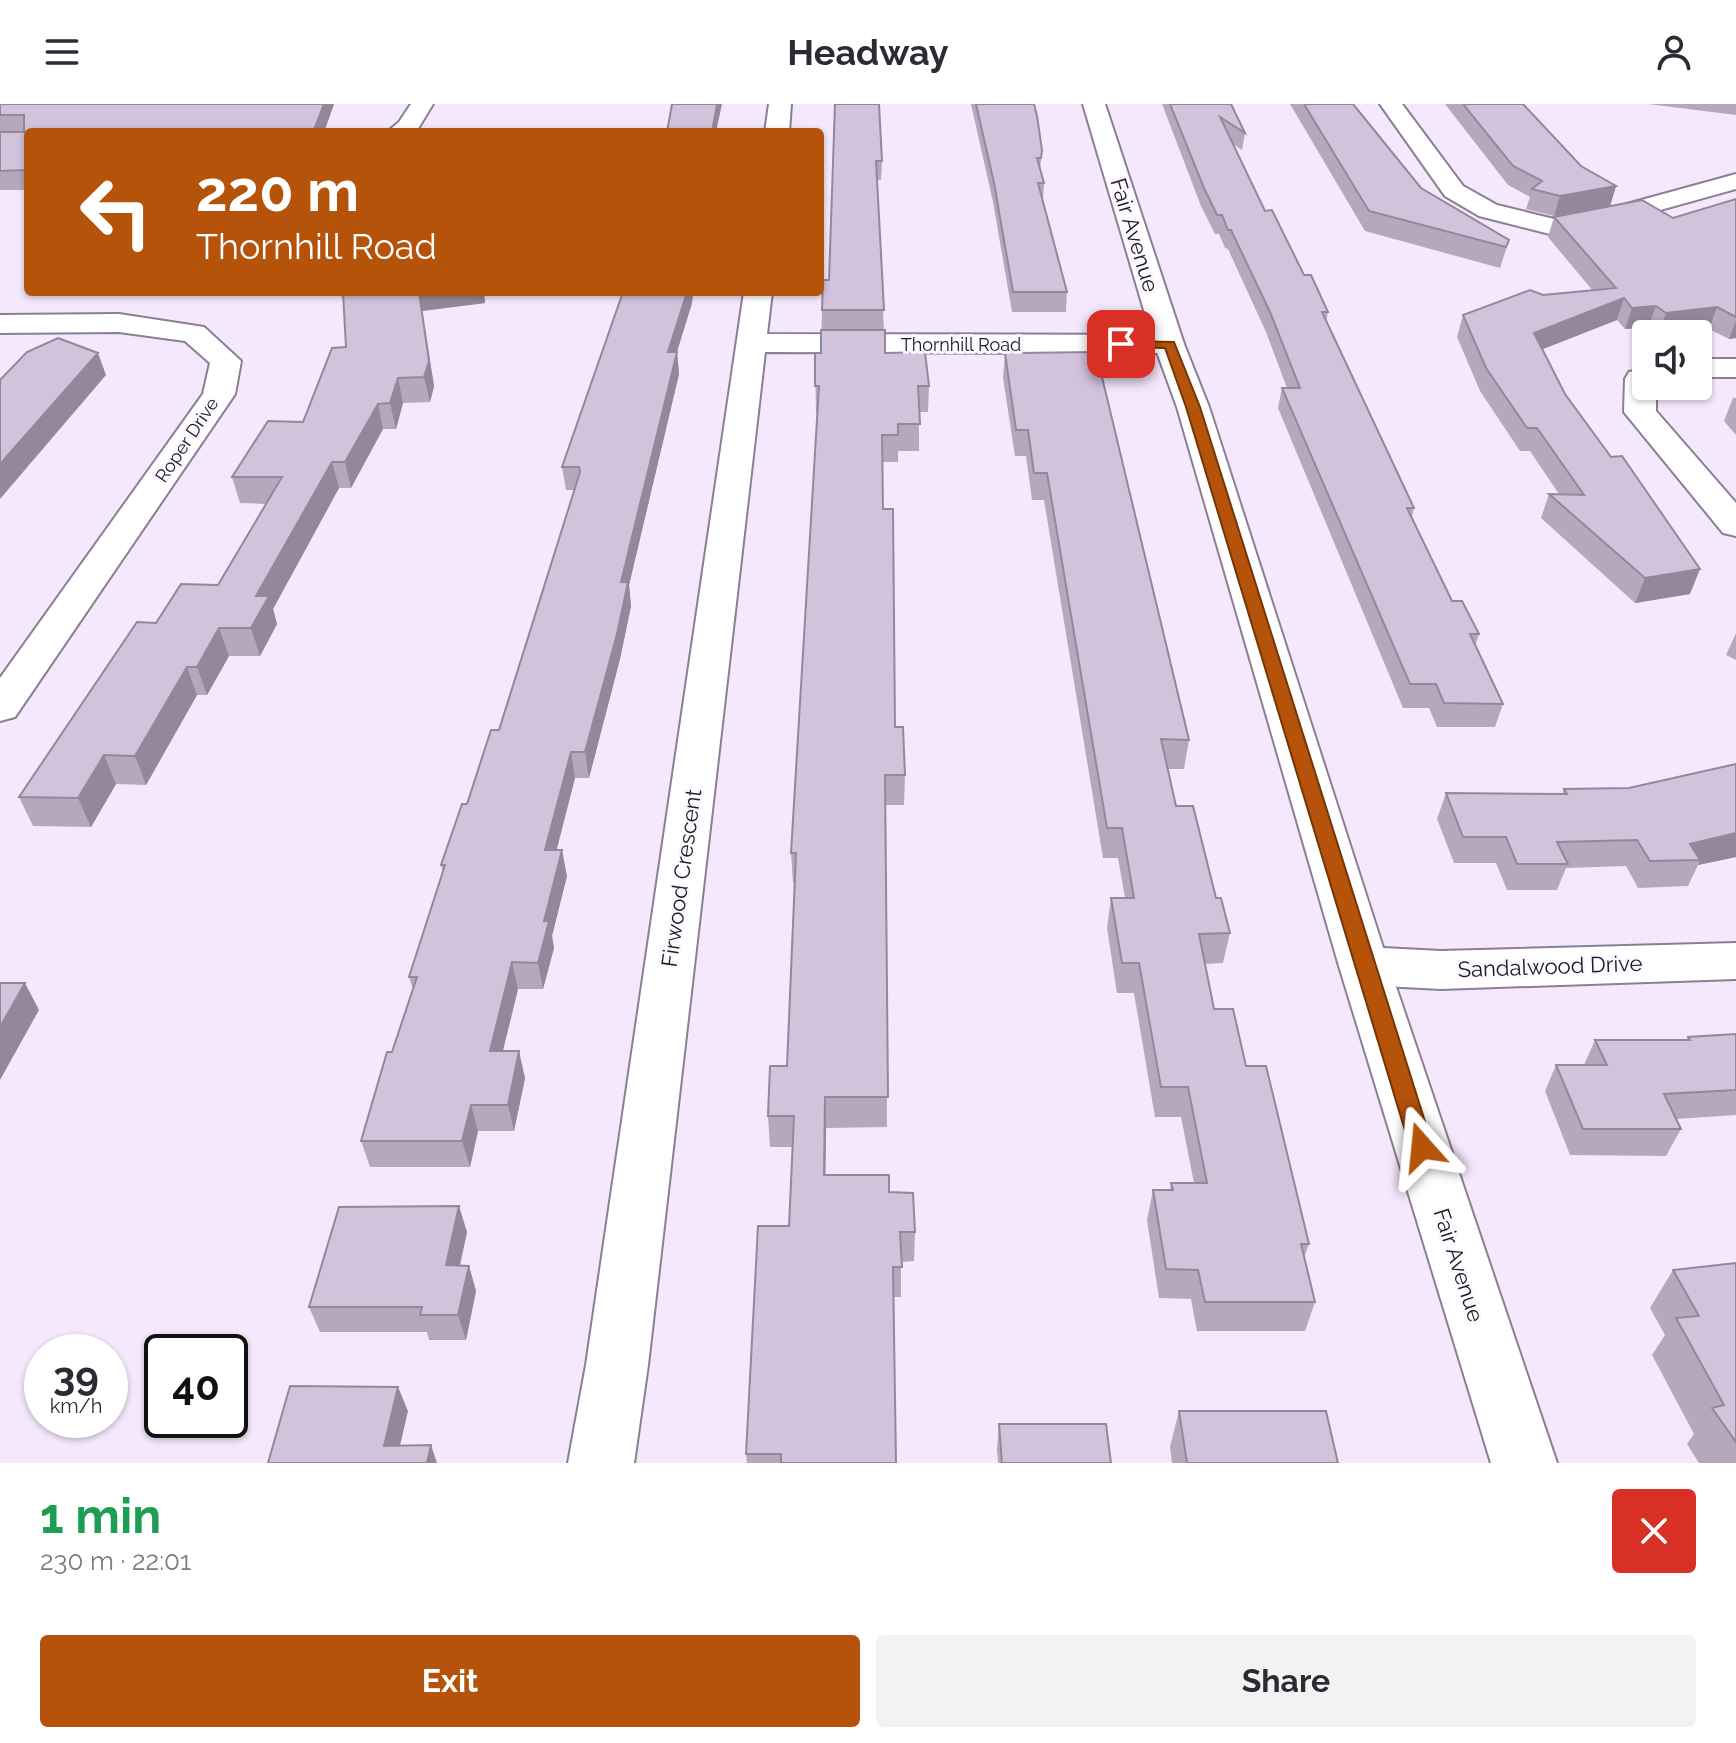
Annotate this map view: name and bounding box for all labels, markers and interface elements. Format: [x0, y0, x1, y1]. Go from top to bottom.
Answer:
icon: menu [40, 30, 84, 74]
icon: person [1652, 30, 1696, 74]
text: Headway [787, 31, 949, 73]
text: 220 m [196, 158, 359, 224]
icon: left [64, 160, 168, 264]
street label: Fair Avenue [1105, 175, 1165, 295]
text: Thornhill Road [196, 225, 437, 267]
pin [1087, 310, 1155, 378]
map controls [1632, 320, 1712, 400]
button: sound [1632, 320, 1712, 400]
icon: arrive [1099, 322, 1143, 366]
street label: Thornhill Road [901, 334, 1021, 355]
street label: Roper Drive [151, 393, 223, 486]
street label: Firwood Crescent [656, 787, 706, 969]
street label: Sandalwood Drive [1457, 950, 1643, 982]
position arrow [1380, 1105, 1464, 1189]
street label: Fair Avenue [1428, 1205, 1490, 1325]
speed limit sign: 40 [144, 1334, 248, 1438]
text: 39 [53, 1352, 99, 1399]
text: km/h [50, 1394, 102, 1418]
text: 1 min [40, 1488, 161, 1544]
button: close [1612, 1489, 1696, 1573]
text: 230 m · 22:01 [40, 1546, 191, 1576]
button: Exit [40, 1635, 860, 1727]
button: Share [876, 1635, 1696, 1727]

